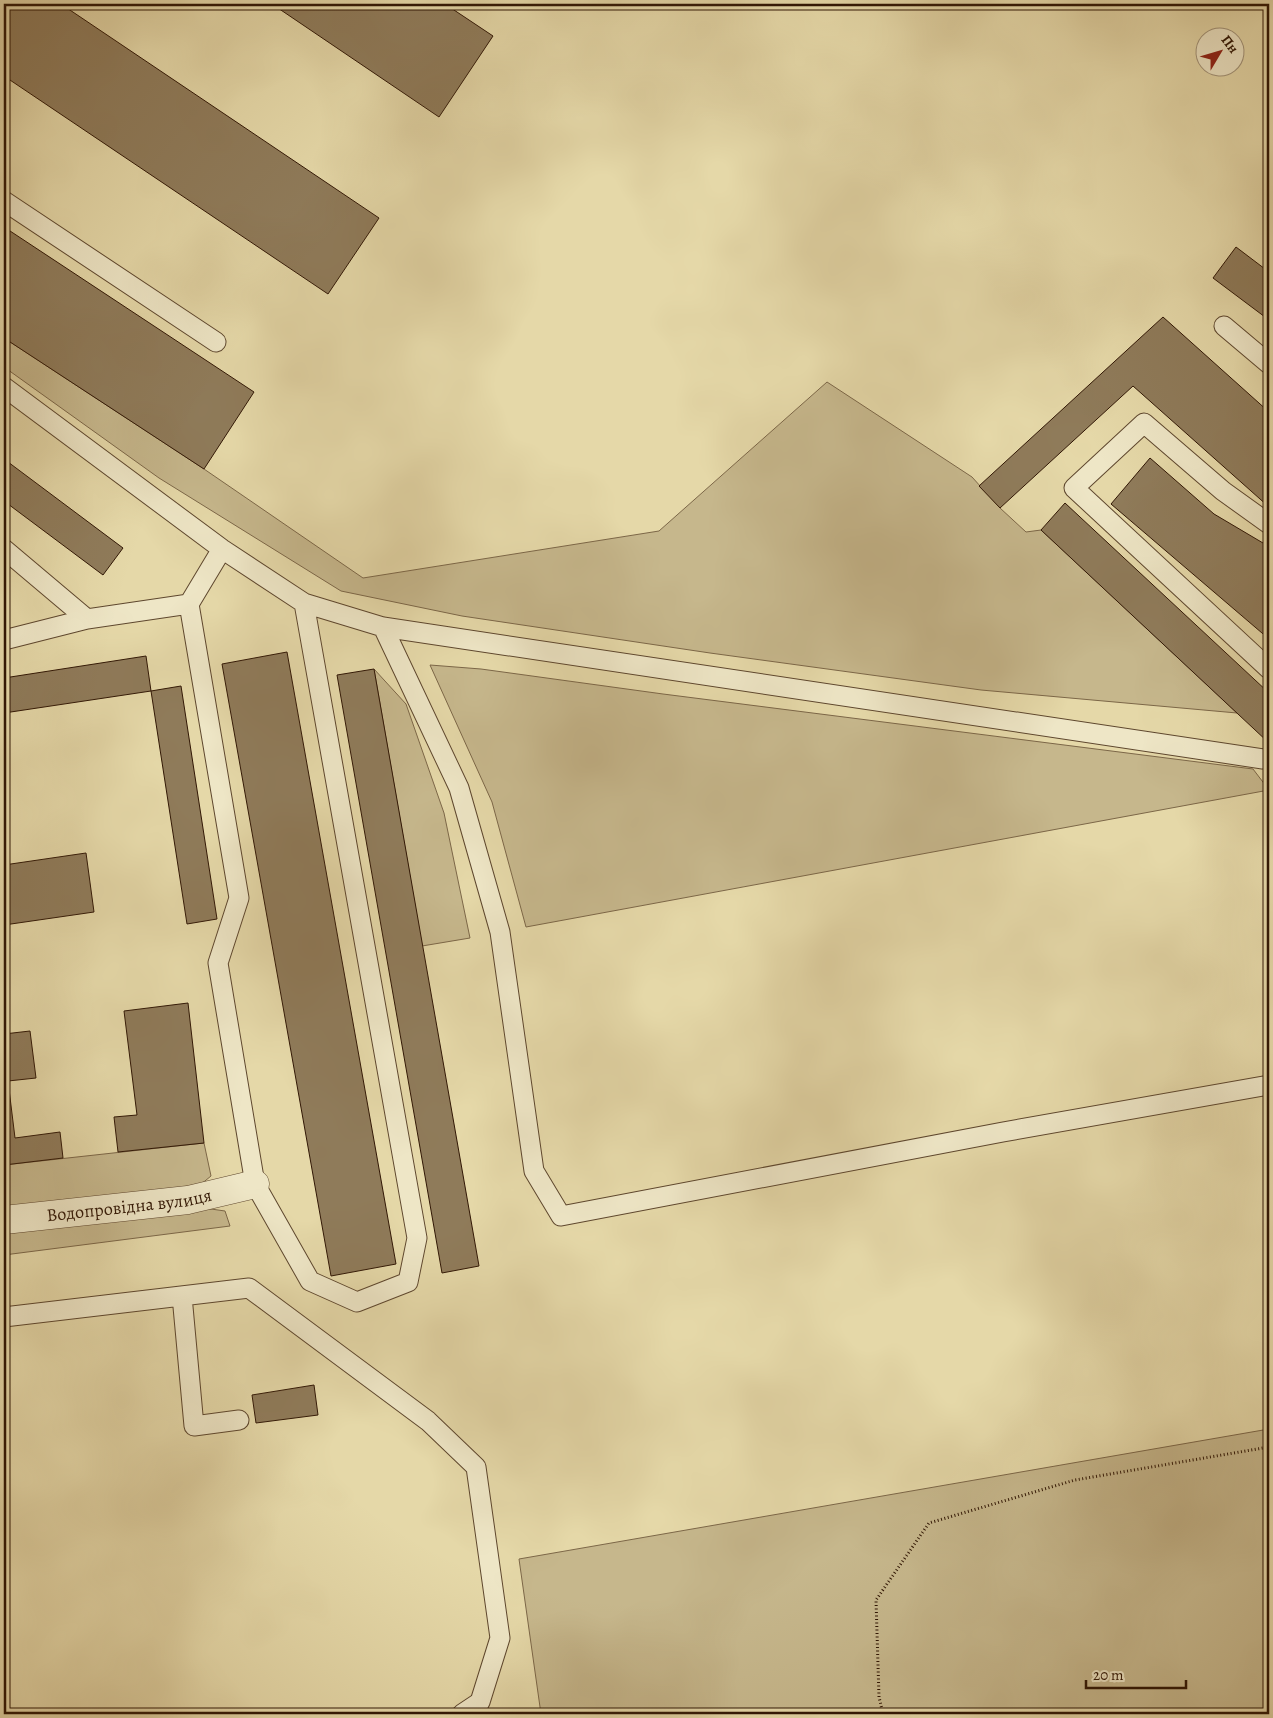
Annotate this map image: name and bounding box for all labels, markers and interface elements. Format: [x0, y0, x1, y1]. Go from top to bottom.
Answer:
north arrow [1196, 28, 1246, 78]
text: Пн [1217, 31, 1243, 57]
street label: Водопровідна вулиця [45, 1183, 214, 1227]
scale bar [1086, 1658, 1186, 1690]
text: 20 m [1093, 1665, 1124, 1685]

